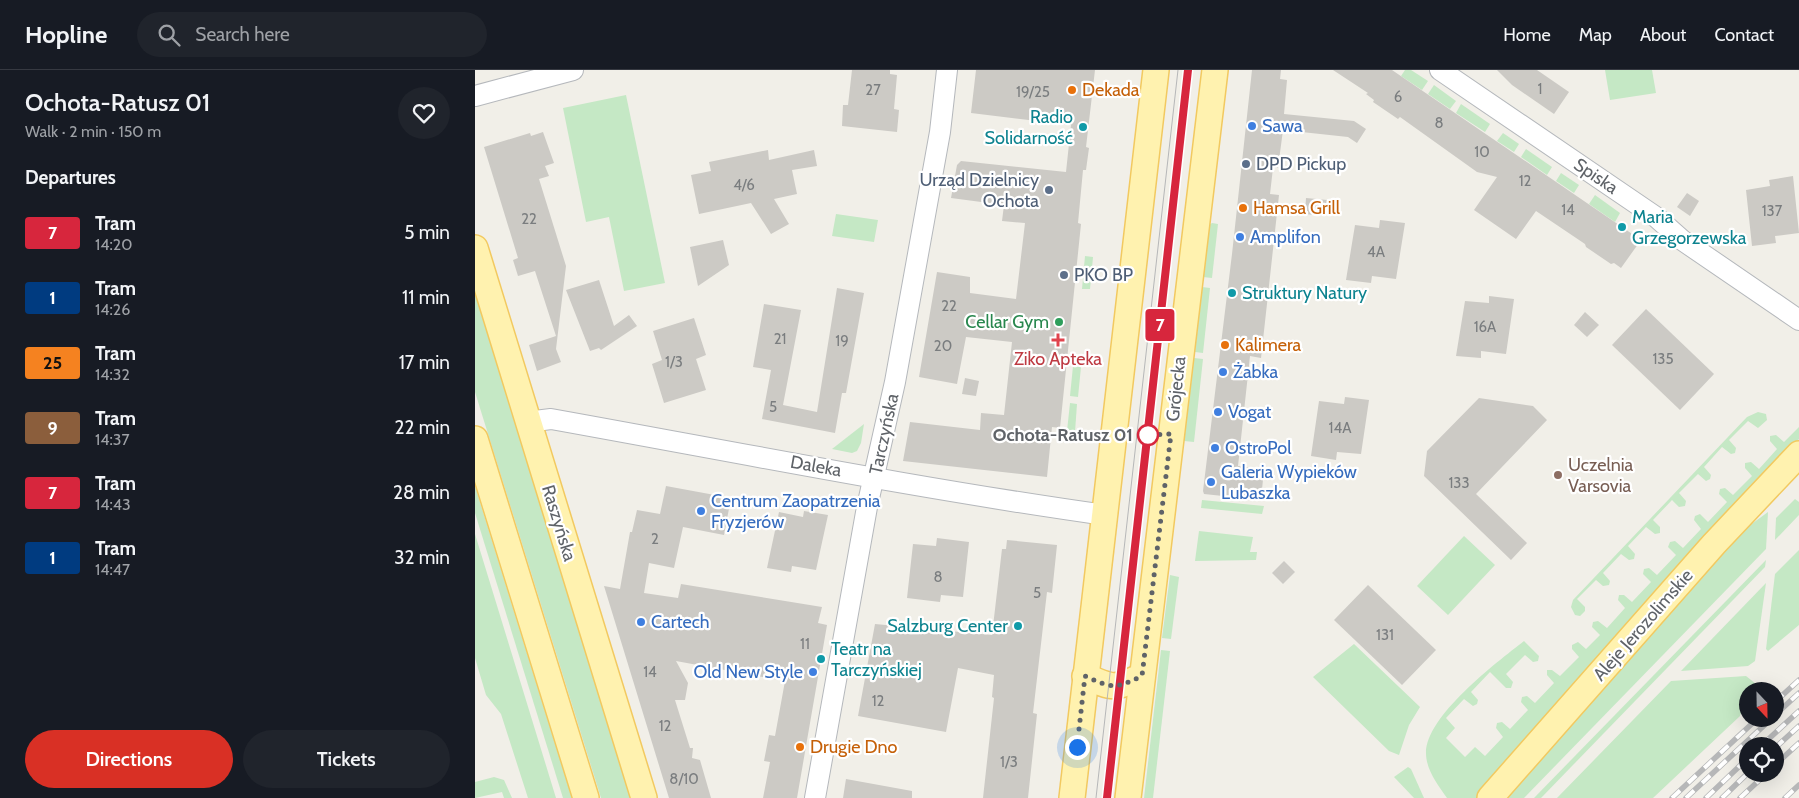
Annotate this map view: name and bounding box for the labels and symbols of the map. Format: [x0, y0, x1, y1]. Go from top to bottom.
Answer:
place label: Dekada [1082, 79, 1140, 101]
house number: 1 [1538, 80, 1542, 98]
house number: 27 [865, 81, 881, 99]
house number: 19/25 [1016, 83, 1050, 101]
marker: Dekada [1066, 84, 1078, 96]
house number: 6 [1394, 88, 1402, 106]
place label: Radio Solidarność [985, 106, 1073, 149]
house number: 8 [1434, 114, 1444, 132]
place label: Sawa [1262, 115, 1303, 137]
marker: Sawa [1246, 120, 1258, 132]
marker: Radio Solidarność [1077, 121, 1089, 133]
house number: 10 [1474, 143, 1490, 161]
place label: DPD Pickup [1256, 153, 1346, 175]
street label: Spiska [1570, 153, 1622, 199]
marker: DPD Pickup [1240, 158, 1252, 170]
place label: Urząd Dzielnicy Ochota [920, 169, 1039, 212]
house number: 12 [1519, 172, 1532, 190]
house number: 4/6 [733, 176, 755, 194]
marker: Urząd Dzielnicy Ochota [1043, 184, 1055, 196]
place label: Hamsa Grill [1253, 197, 1341, 219]
house number: 14 [1561, 201, 1575, 219]
marker: Hamsa Grill [1237, 202, 1249, 214]
house number: 137 [1762, 202, 1783, 220]
place label: Maria Grzegorzewska [1632, 206, 1747, 249]
house number: 22 [521, 210, 537, 228]
marker: Maria Grzegorzewska [1616, 221, 1628, 233]
place label: Amplifon [1250, 226, 1321, 248]
marker: Amplifon [1234, 231, 1246, 243]
house number: 4A [1367, 243, 1386, 261]
place label: PKO BP [1074, 264, 1133, 286]
marker: PKO BP [1058, 269, 1070, 281]
place label: Struktury Natury [1242, 282, 1367, 304]
marker: Struktury Natury [1226, 287, 1238, 299]
house number: 22 [941, 297, 957, 315]
line badge: 7 [1144, 309, 1176, 341]
place label: Cellar Gym [965, 311, 1049, 333]
marker: Cellar Gym [1053, 316, 1065, 328]
house number: 16A [1474, 318, 1497, 336]
house number: 21 [774, 330, 786, 348]
house number: 19 [835, 332, 849, 350]
marker: Ziko Apteka [1052, 334, 1064, 346]
place label: Kalimera [1235, 334, 1301, 356]
house number: 20 [934, 337, 952, 355]
marker: Kalimera [1219, 339, 1231, 351]
place label: Ziko Apteka [1014, 348, 1102, 370]
house number: 135 [1652, 350, 1674, 368]
house number: 1/3 [665, 353, 683, 371]
street label: Grójecka [1162, 355, 1190, 423]
place label: Żabka [1233, 361, 1278, 383]
marker: Żabka [1217, 366, 1229, 378]
street label: Tarczyńska [865, 391, 903, 477]
house number: 5 [769, 398, 777, 416]
place label: Vogat [1228, 401, 1271, 423]
marker: Vogat [1212, 406, 1224, 418]
house number: 14A [1329, 419, 1352, 437]
place label: Ochota-Ratusz 01 [993, 424, 1133, 446]
marker: Ochota-Ratusz 01 [1137, 424, 1159, 446]
place label: OstroPol [1225, 437, 1292, 459]
marker: OstroPol [1209, 442, 1221, 454]
street label: Daleka [789, 451, 844, 481]
place label: Uczelnia Varsovia [1568, 454, 1634, 497]
place label: Galeria Wypieków Lubaszka [1221, 461, 1357, 504]
marker: Uczelnia Varsovia [1552, 469, 1564, 481]
house number: 133 [1448, 474, 1470, 492]
marker: Galeria Wypieków Lubaszka [1205, 476, 1217, 488]
street label: Raszyńska [537, 482, 581, 564]
place label: Centrum Zaopatrzenia Fryzjerów [711, 490, 881, 533]
marker: Centrum Zaopatrzenia Fryzjerów [695, 505, 707, 517]
house number: 2 [651, 530, 659, 548]
street label: Aleje Jerozolimskie [1589, 565, 1697, 685]
house number: 8 [933, 568, 943, 586]
house number: 5 [1033, 584, 1041, 602]
place label: Cartech [651, 611, 710, 633]
place label: Salzburg Center [887, 615, 1008, 637]
marker: Cartech [635, 616, 647, 628]
marker: Salzburg Center [1012, 620, 1024, 632]
house number: 131 [1376, 626, 1394, 644]
house number: 11 [800, 635, 810, 653]
place label: Teatr na Tarczyńskiej [831, 638, 922, 681]
marker: Teatr na Tarczyńskiej [815, 653, 827, 665]
place label: Old New Style [694, 661, 803, 683]
house number: 14 [643, 663, 657, 681]
marker: Old New Style [807, 666, 819, 678]
north arrow [1739, 682, 1784, 728]
house number: 12 [872, 692, 885, 710]
house number: 12 [659, 717, 672, 735]
your location [1065, 735, 1090, 760]
place label: Drugie Dno [810, 736, 897, 758]
marker: Drugie Dno [794, 741, 806, 753]
house number: 1/3 [1000, 753, 1018, 771]
house number: 8/10 [669, 770, 699, 788]

